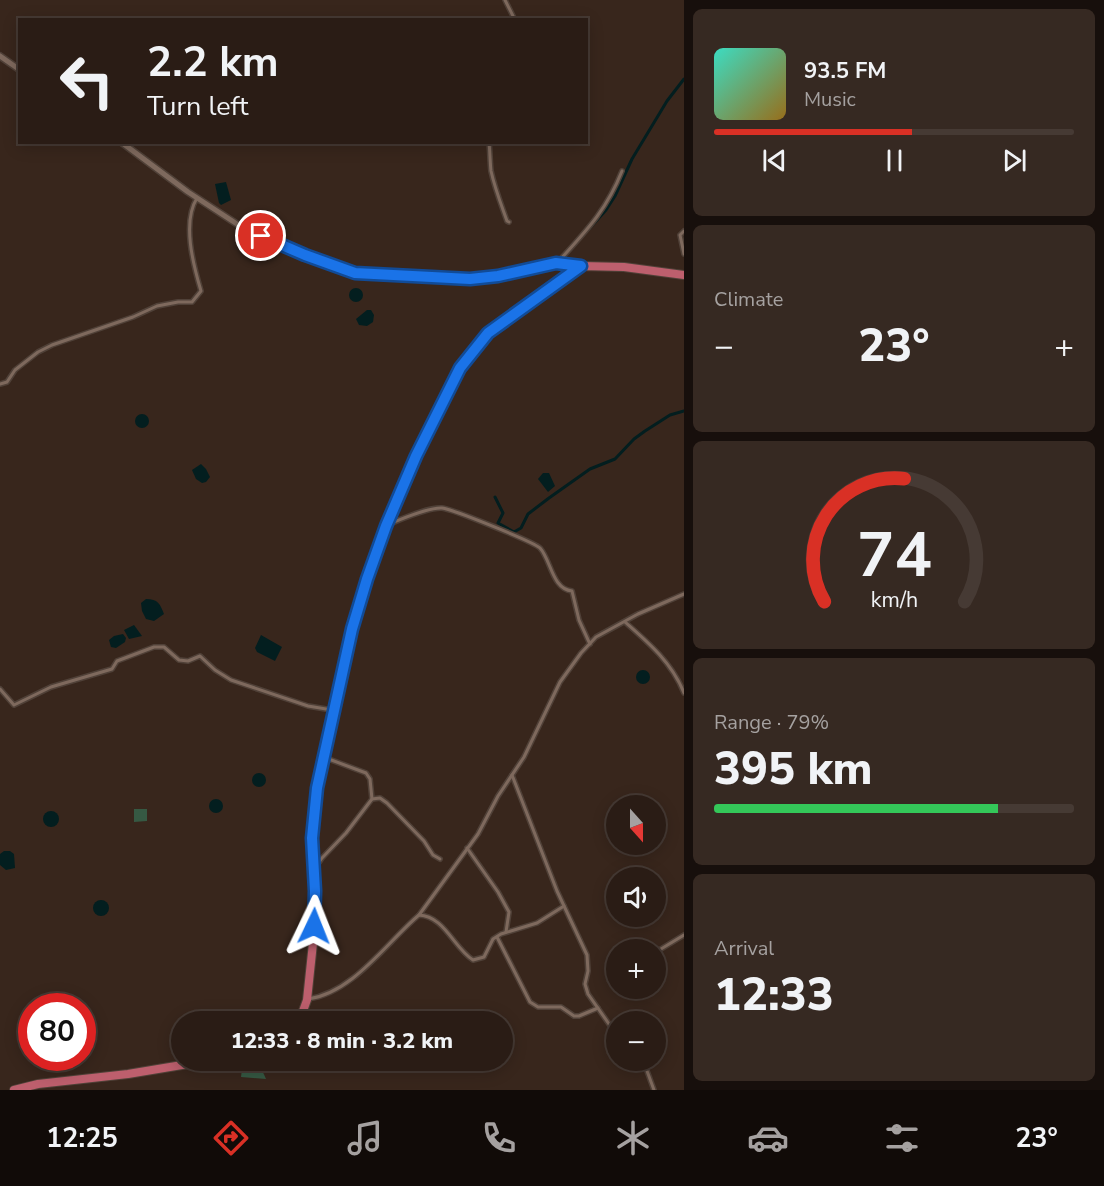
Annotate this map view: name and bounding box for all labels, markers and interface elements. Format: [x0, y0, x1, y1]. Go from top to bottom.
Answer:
text: 2.2 km [147, 34, 279, 91]
icon: left [48, 42, 126, 120]
text: 93.5 FM [804, 56, 886, 86]
text: Music [804, 86, 856, 113]
text: Turn left [147, 88, 248, 125]
icon: previous [758, 144, 791, 177]
icon: pause [878, 144, 911, 177]
icon: next [998, 144, 1031, 177]
pin [235, 210, 286, 261]
icon: arrive [244, 219, 277, 252]
text: Climate [714, 286, 783, 313]
text: 23° [858, 316, 930, 377]
text: − [714, 324, 734, 369]
text: + [1054, 324, 1074, 369]
text: 74 [857, 513, 931, 598]
text: km/h [870, 585, 918, 615]
text: Range · 79% [714, 709, 829, 736]
text: 395 km [714, 739, 873, 800]
north arrow [606, 795, 666, 855]
map controls [606, 795, 666, 1071]
button: sound [606, 867, 666, 927]
position arrow [282, 894, 346, 958]
text: Arrival [714, 935, 774, 962]
button: + [606, 939, 666, 999]
text: 12:33 [714, 965, 834, 1026]
speed limit sign: 80 [18, 993, 96, 1071]
button: − [606, 1011, 666, 1071]
text: 12:33 · 8 min · 3.2 km [231, 1026, 453, 1056]
icon: directions [210, 1117, 252, 1159]
icon: music [344, 1117, 386, 1159]
icon: phone [478, 1117, 520, 1159]
icon: climate [612, 1117, 654, 1159]
icon: car [747, 1117, 789, 1159]
icon: filters [881, 1117, 923, 1159]
text: 12:25 [46, 1120, 118, 1157]
text: 23° [1015, 1120, 1058, 1157]

